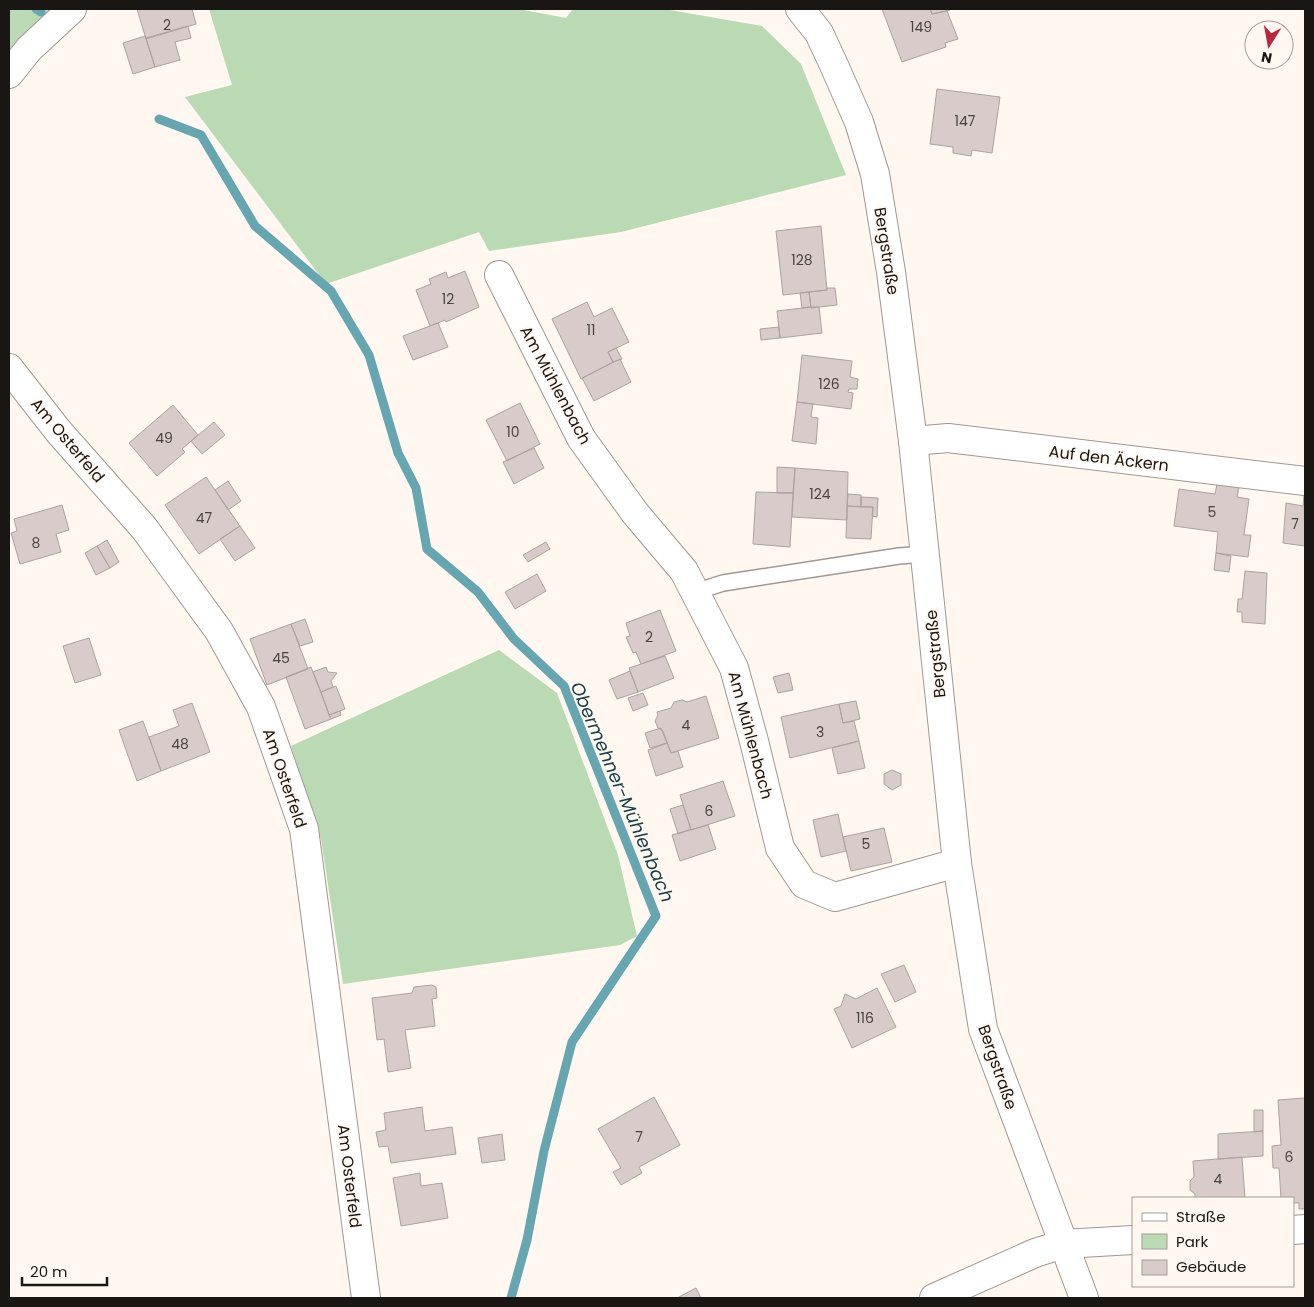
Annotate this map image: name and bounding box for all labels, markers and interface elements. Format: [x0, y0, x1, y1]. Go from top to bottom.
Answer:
house number: 2 [163, 15, 171, 35]
house number: 149 [910, 17, 932, 37]
north arrow [1244, 20, 1294, 70]
text: N [1259, 47, 1274, 69]
house number: 147 [955, 111, 976, 131]
street label: Bergstraße [868, 206, 905, 297]
house number: 128 [791, 250, 813, 270]
house number: 12 [442, 289, 454, 309]
house number: 11 [587, 320, 595, 340]
street label: Am Mühlenbach [515, 322, 597, 449]
house number: 126 [818, 374, 840, 394]
street label: Am Osterfeld [25, 393, 110, 488]
house number: 10 [506, 422, 520, 442]
house number: 49 [155, 428, 173, 448]
street label: Auf den Äckern [1048, 440, 1170, 477]
house number: 124 [809, 484, 831, 504]
house number: 5 [1208, 502, 1216, 522]
house number: 47 [196, 508, 213, 528]
house number: 7 [1291, 514, 1299, 534]
house number: 8 [32, 533, 41, 553]
street label: Bergstraße [919, 609, 952, 699]
house number: 2 [645, 627, 653, 647]
house number: 45 [272, 648, 290, 668]
street label: Am Mühlenbach [722, 669, 779, 802]
water label: Obermehner-Mühlenbach [565, 678, 680, 906]
house number: 4 [682, 715, 691, 735]
house number: 3 [816, 722, 824, 742]
street label: Am Osterfeld [257, 725, 312, 831]
house number: 48 [171, 734, 189, 754]
house number: 6 [705, 801, 714, 821]
house number: 5 [862, 834, 870, 854]
house number: 116 [856, 1008, 874, 1028]
street label: Bergstraße [972, 1022, 1023, 1113]
street label: Am Osterfeld [332, 1123, 367, 1229]
house number: 7 [635, 1127, 643, 1147]
house number: 6 [1285, 1147, 1294, 1167]
house number: 4 [1214, 1169, 1223, 1189]
legend [1132, 1197, 1294, 1287]
text: Straße [1176, 1206, 1226, 1227]
text: Park [1176, 1231, 1208, 1252]
scale bar [22, 1254, 108, 1286]
text: Gebäude [1176, 1256, 1246, 1277]
text: 20 m [30, 1261, 68, 1282]

